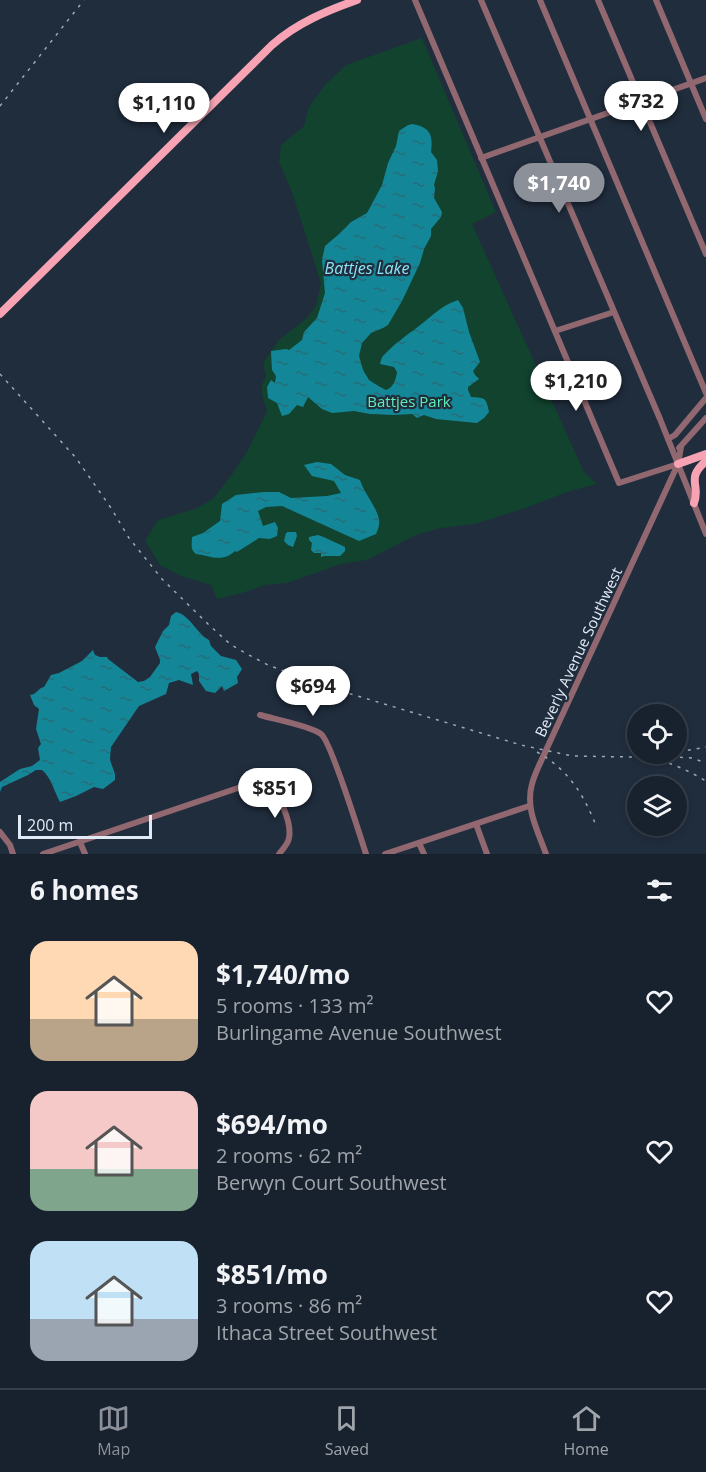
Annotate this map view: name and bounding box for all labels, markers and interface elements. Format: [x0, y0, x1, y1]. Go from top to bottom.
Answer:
pin: $732 [605, 81, 677, 132]
pin: $1,110 [115, 83, 213, 134]
text: $732 [618, 87, 664, 114]
text: $1,110 [133, 89, 195, 116]
pin: $1,740 [510, 163, 608, 214]
text: $1,740 [528, 169, 590, 196]
water label: Battjes Lake [325, 257, 409, 279]
pin: $1,210 [527, 361, 625, 412]
text: $1,210 [545, 367, 607, 394]
park label: Battjes Park [367, 391, 451, 411]
street label: Beverly Avenue Southwest [530, 564, 626, 740]
pin: $694 [277, 666, 349, 717]
text: $694 [290, 672, 336, 699]
map controls [627, 704, 687, 836]
button: locate [627, 704, 687, 764]
pin: $851 [239, 768, 311, 819]
text: $851 [252, 774, 298, 801]
button: layers [627, 776, 687, 836]
scale bar [18, 812, 152, 840]
text: 200 m [27, 814, 73, 836]
text: 6 homes [30, 872, 139, 908]
icon: filters [643, 874, 676, 907]
text: $1,740/mo [216, 956, 350, 992]
icon: home [78, 965, 150, 1037]
icon: heart [643, 985, 676, 1018]
text: 5 rooms · 133 m² [216, 992, 374, 1019]
text: Burlingame Avenue Southwest [216, 1019, 502, 1046]
text: $694/mo [216, 1106, 328, 1142]
icon: home [78, 1115, 150, 1187]
icon: heart [643, 1135, 676, 1168]
text: 2 rooms · 62 m² [216, 1142, 362, 1169]
text: Berwyn Court Southwest [216, 1169, 447, 1196]
text: $851/mo [216, 1256, 328, 1292]
icon: home [78, 1265, 150, 1337]
icon: heart [643, 1285, 676, 1318]
text: 3 rooms · 86 m² [216, 1292, 362, 1319]
text: Ithaca Street Southwest [216, 1319, 437, 1346]
tab: Map [97, 1402, 130, 1460]
tab: Saved [325, 1402, 369, 1460]
tab: Home [564, 1402, 609, 1460]

